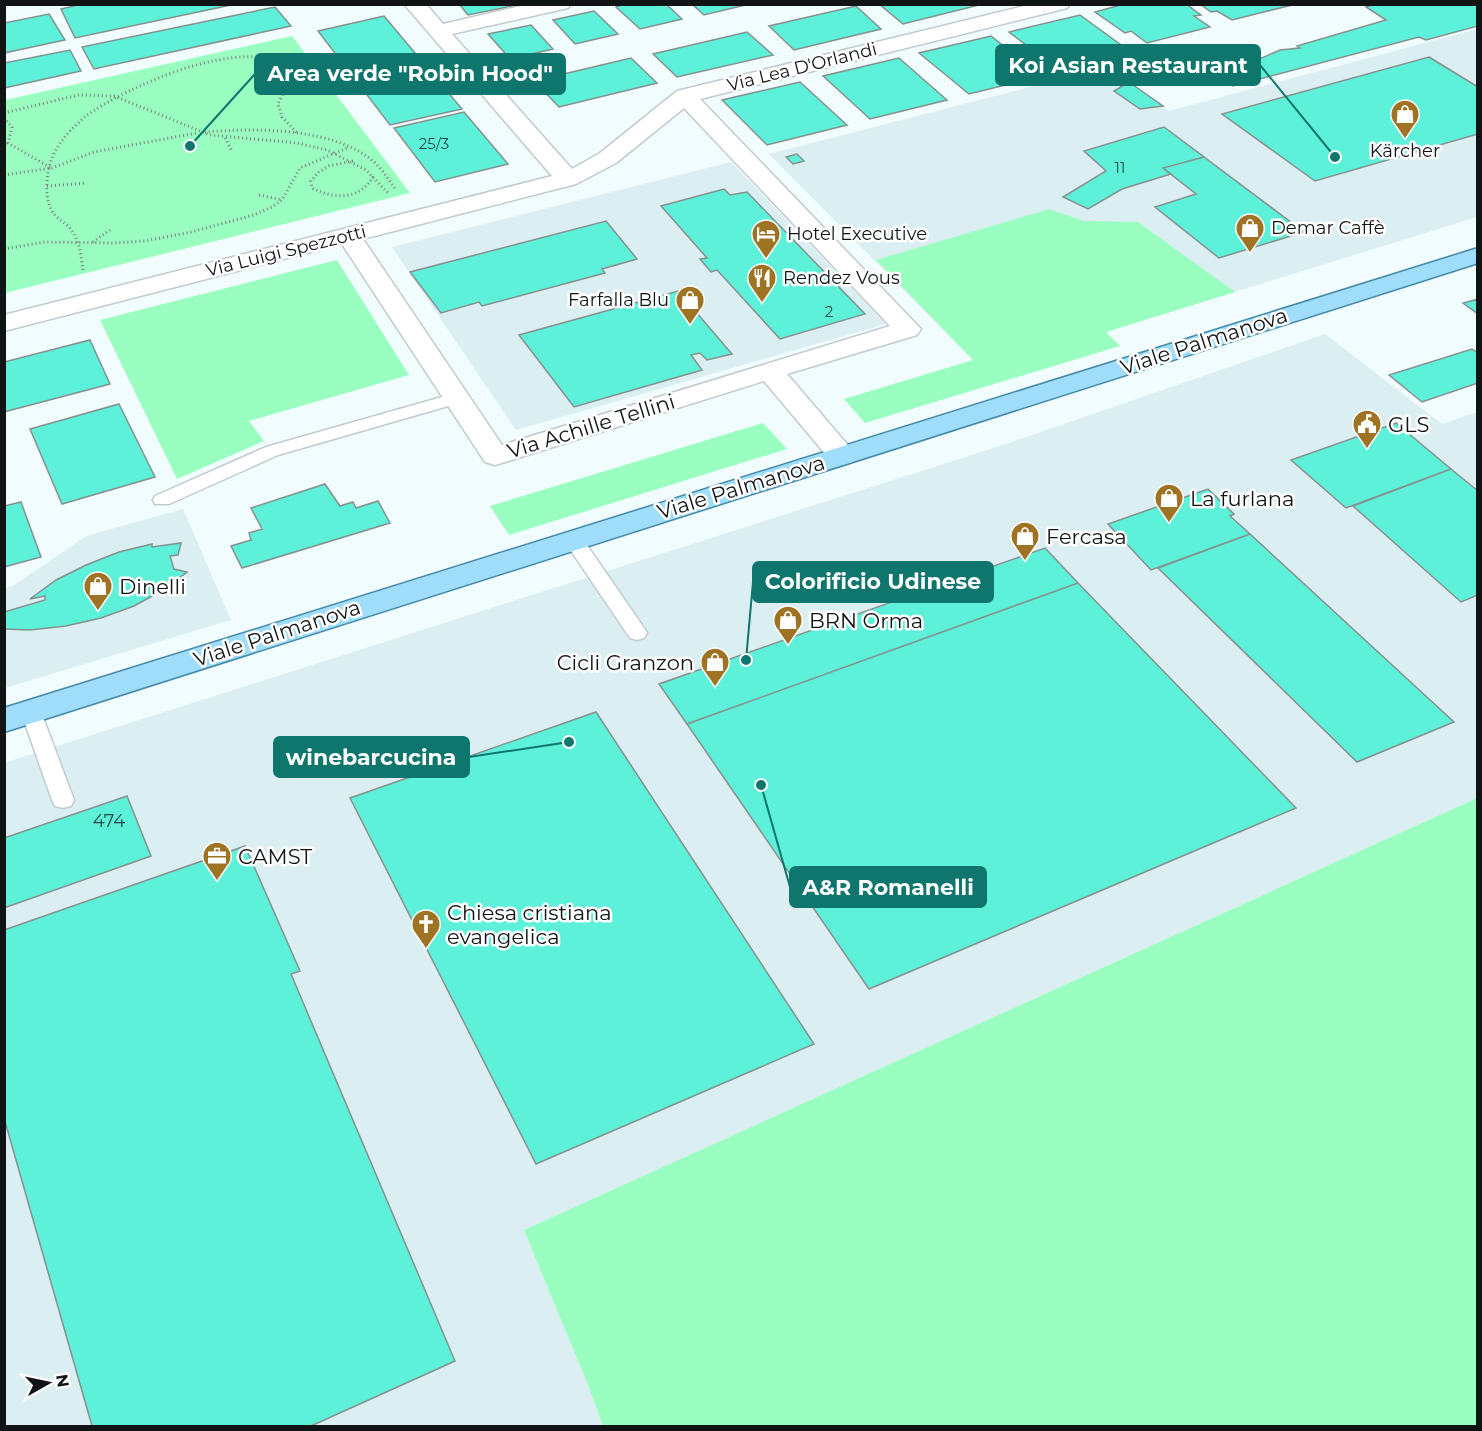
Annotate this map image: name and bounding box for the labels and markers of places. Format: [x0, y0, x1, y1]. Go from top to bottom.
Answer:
callout: Koi Asian Restaurant [996, 45, 1260, 85]
callout: Area verde "Robin Hood" [255, 54, 565, 94]
shop icon: Kärcher [1389, 98, 1421, 140]
place label: Kärcher [1370, 140, 1440, 162]
shop icon: Demar Caffè [1234, 212, 1266, 254]
place label: Demar Caffè [1271, 217, 1385, 239]
hotel icon: Hotel Executive [750, 218, 782, 260]
place label: Hotel Executive [787, 223, 927, 245]
restaurant icon: Rendez Vous [746, 262, 778, 304]
place label: Rendez Vous [783, 267, 900, 289]
shop icon: Farfalla Blu [674, 284, 706, 326]
place label: Farfalla Blu [568, 289, 669, 311]
public building icon: GLS [1351, 408, 1383, 450]
place label: GLS [1388, 412, 1429, 437]
shop icon: La furlana [1153, 482, 1185, 524]
place label: La furlana [1190, 486, 1294, 511]
shop icon: Fercasa [1009, 520, 1041, 562]
place label: Fercasa [1046, 524, 1127, 549]
callout: Colorificio Udinese [753, 562, 993, 602]
shop icon: Dinelli [82, 570, 114, 612]
place label: Dinelli [119, 574, 186, 599]
shop icon: BRN Orma [772, 604, 804, 646]
place label: BRN Orma [809, 608, 923, 633]
shop icon: Cicli Granzon [699, 646, 731, 688]
place label: Cicli Granzon [557, 650, 694, 675]
callout: winebarcucina [274, 737, 469, 777]
office icon: CAMST [201, 840, 233, 882]
place label: CAMST [238, 844, 312, 869]
callout: A&R Romanelli [790, 867, 986, 907]
place label: Chiesa cristiana evangelica [447, 900, 612, 949]
church icon: Chiesa cristiana evangelica [410, 908, 442, 950]

